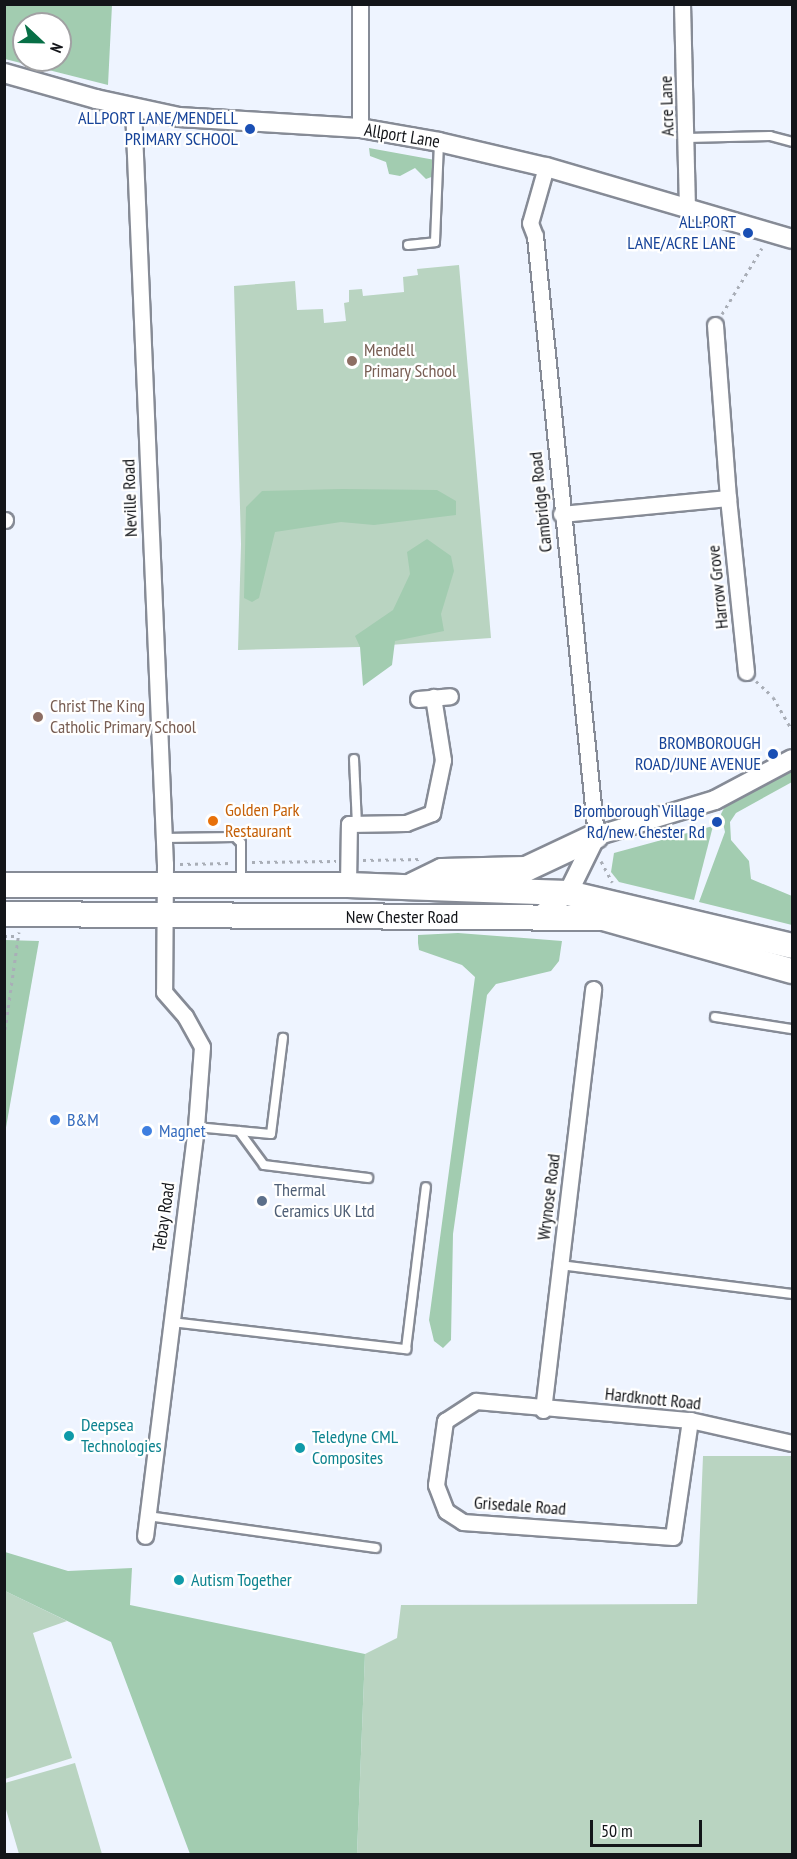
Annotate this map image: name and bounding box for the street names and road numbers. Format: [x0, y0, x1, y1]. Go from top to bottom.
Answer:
street label: Acre Lane [655, 75, 679, 137]
street label: Allport Lane [363, 119, 441, 153]
street label: Cambridge Road [525, 451, 557, 553]
street label: Neville Road [118, 459, 142, 537]
street label: Harrow Grove [703, 544, 733, 630]
street label: New Chester Road [346, 906, 458, 928]
street label: Wrynose Road [533, 1153, 565, 1241]
street label: Tebay Road [148, 1181, 180, 1253]
street label: Hardknott Road [604, 1383, 702, 1415]
street label: Grisedale Road [473, 1492, 567, 1520]

